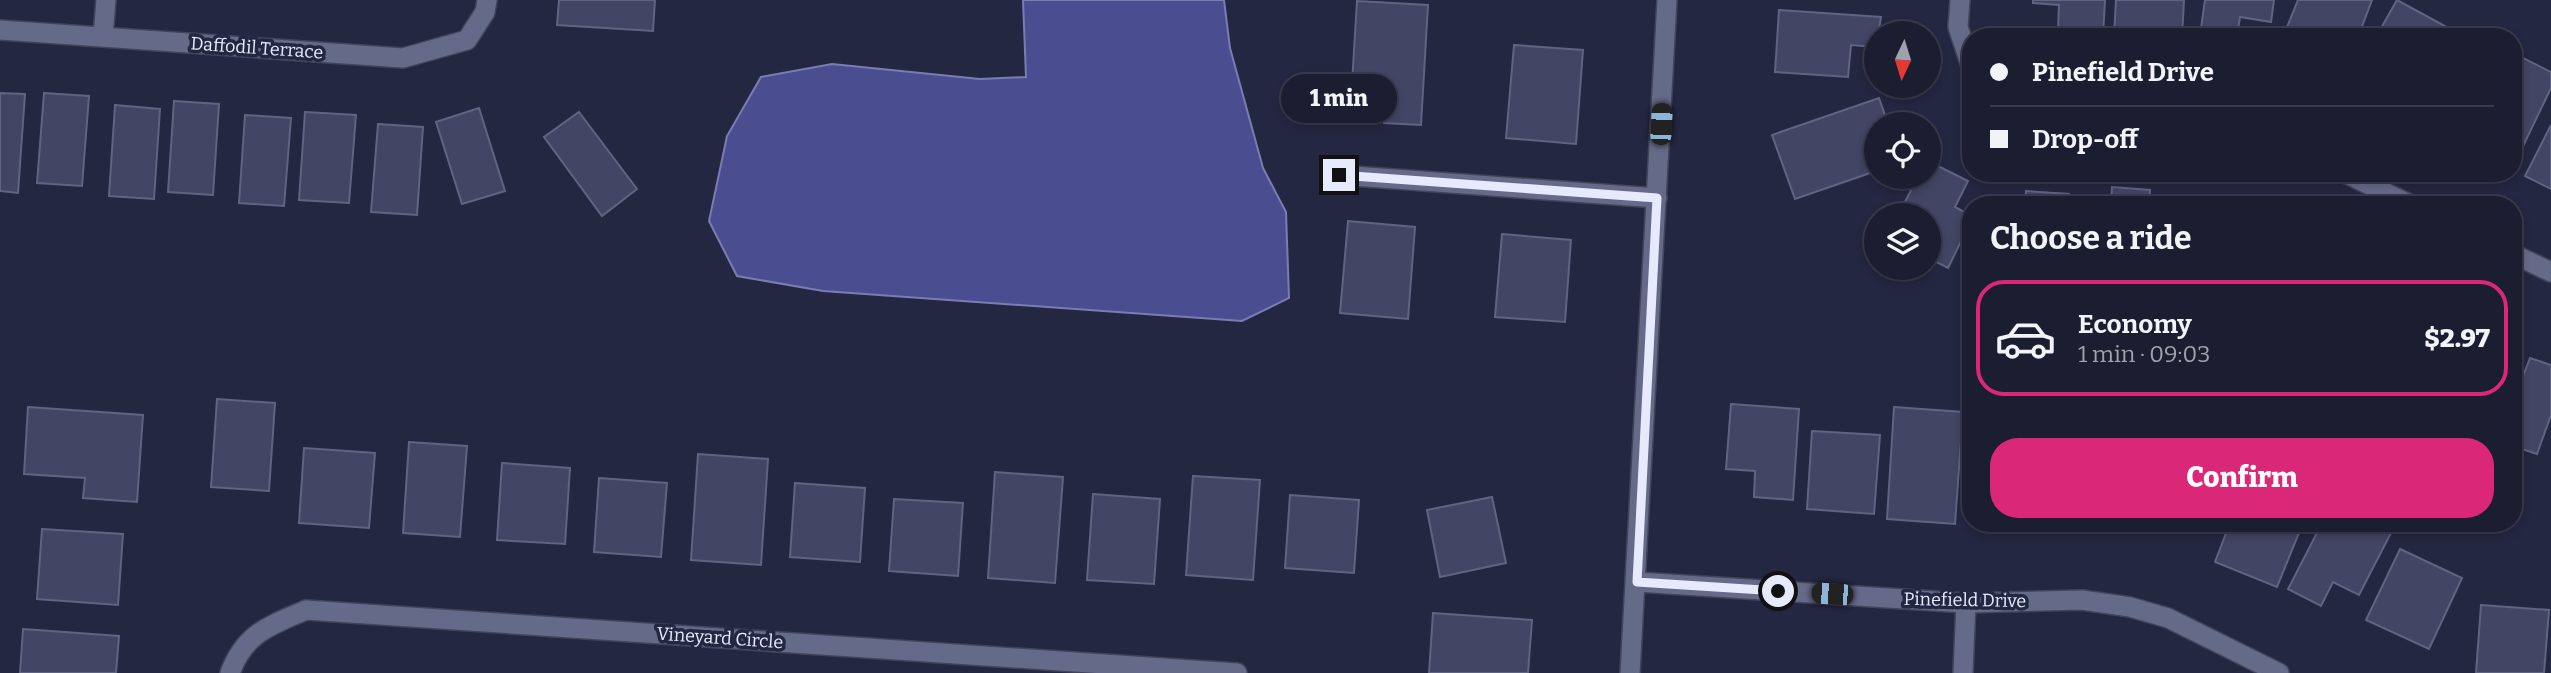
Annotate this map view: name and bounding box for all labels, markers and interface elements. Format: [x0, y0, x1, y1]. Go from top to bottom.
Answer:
north arrow [1864, 21, 1941, 98]
map controls [1864, 21, 1941, 280]
street label: Daffodil Terrace [190, 32, 324, 64]
text: Pinefield Drive [2032, 57, 2214, 88]
callout: 1 min [1281, 74, 1397, 122]
text: 1 min [1310, 84, 1368, 112]
car [1650, 102, 1673, 146]
button: locate [1864, 112, 1941, 189]
text: Drop-off [2032, 124, 2138, 155]
route end [1323, 159, 1355, 191]
button: layers [1864, 203, 1941, 280]
text: Choose a ride [1990, 219, 2191, 257]
icon: car [1994, 307, 2057, 370]
text: Economy [2078, 309, 2192, 340]
text: $2.97 [2424, 323, 2490, 354]
text: 1 min · 09:03 [2078, 340, 2210, 368]
button: Confirm [1990, 438, 2494, 518]
route start [1762, 575, 1794, 607]
car [1811, 582, 1854, 606]
street label: Pinefield Drive [1903, 588, 2027, 612]
street label: Vineyard Circle [656, 623, 784, 653]

